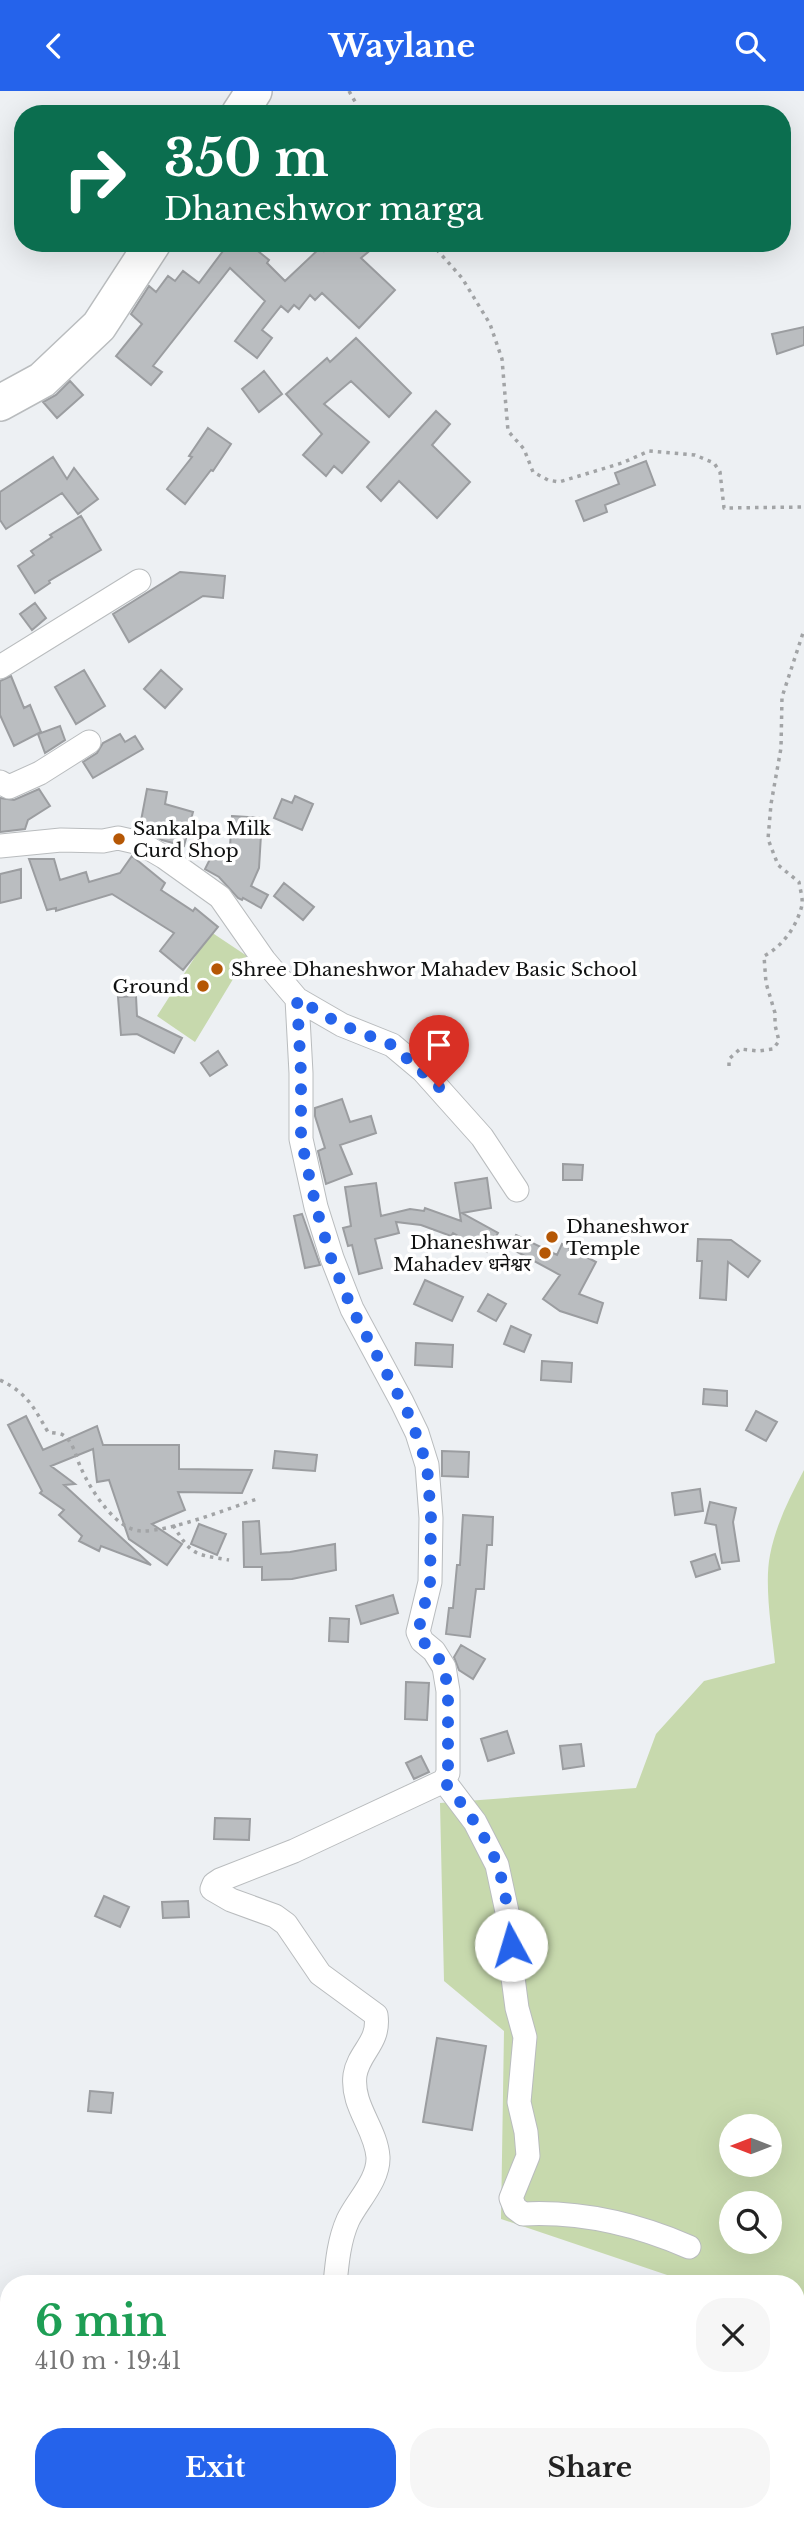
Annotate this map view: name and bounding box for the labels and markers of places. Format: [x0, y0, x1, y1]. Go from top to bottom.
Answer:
place label: Sankalpa Milk Curd Shop [133, 817, 271, 862]
marker: Sankalpa Milk Curd Shop [111, 831, 127, 847]
place label: Shree Dhaneshwor Mahadev Basic School [231, 958, 637, 981]
marker: Shree Dhaneshwor Mahadev Basic School [209, 961, 225, 977]
place label: Ground [113, 975, 189, 998]
marker: Ground [195, 978, 211, 994]
pin [409, 1015, 469, 1087]
place label: Dhaneshwor Temple [566, 1215, 689, 1260]
marker: Dhaneshwor Temple [544, 1229, 560, 1245]
place label: Dhaneshwar Mahadev धनेश्वर [393, 1231, 532, 1276]
marker: Dhaneshwar Mahadev धनेश्वर [537, 1245, 553, 1261]

